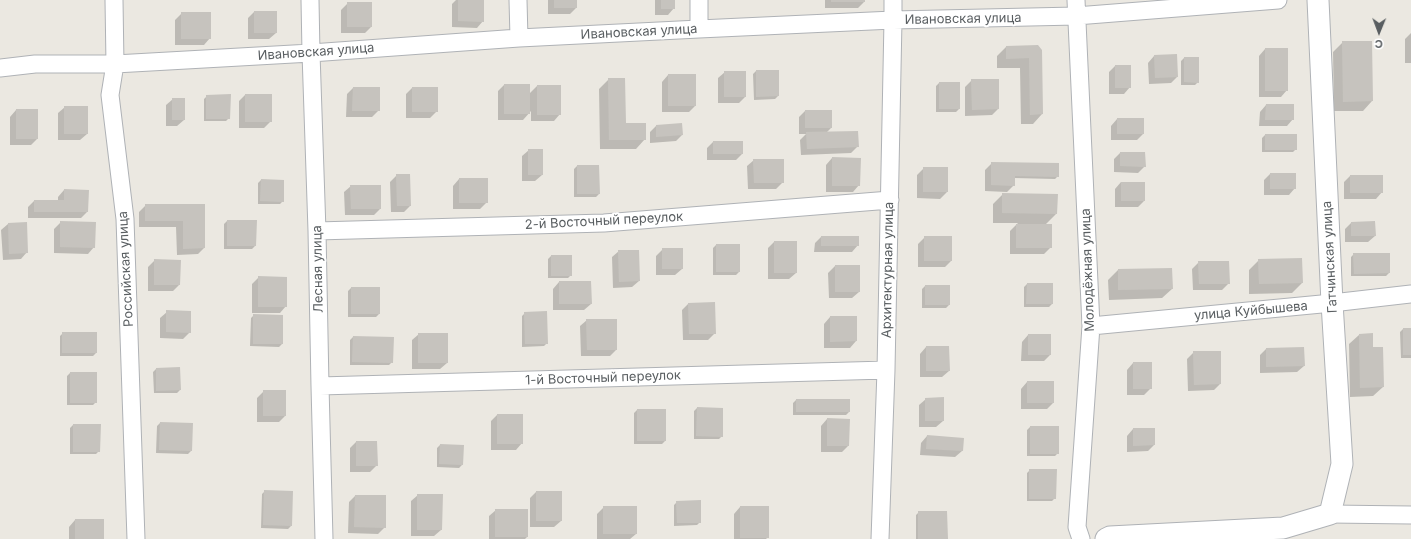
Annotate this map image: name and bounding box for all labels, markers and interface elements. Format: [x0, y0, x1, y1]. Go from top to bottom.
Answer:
street label: Ивановская улица [904, 10, 1022, 28]
north arrow [1359, 12, 1399, 52]
street label: Ивановская улица [580, 21, 698, 43]
text: С [1375, 37, 1383, 51]
street label: Ивановская улица [257, 40, 375, 64]
street label: Гатчинская улица [1319, 200, 1341, 314]
street label: Архитектурная улица [879, 202, 897, 338]
street label: Молодёжная улица [1078, 208, 1098, 332]
street label: 2-й Восточный переулок [525, 209, 683, 233]
street label: Российская улица [115, 211, 137, 327]
street label: Лесная улица [309, 225, 327, 313]
street label: улица Куйбышева [1194, 298, 1308, 324]
street label: 1-й Восточный переулок [525, 367, 681, 389]

